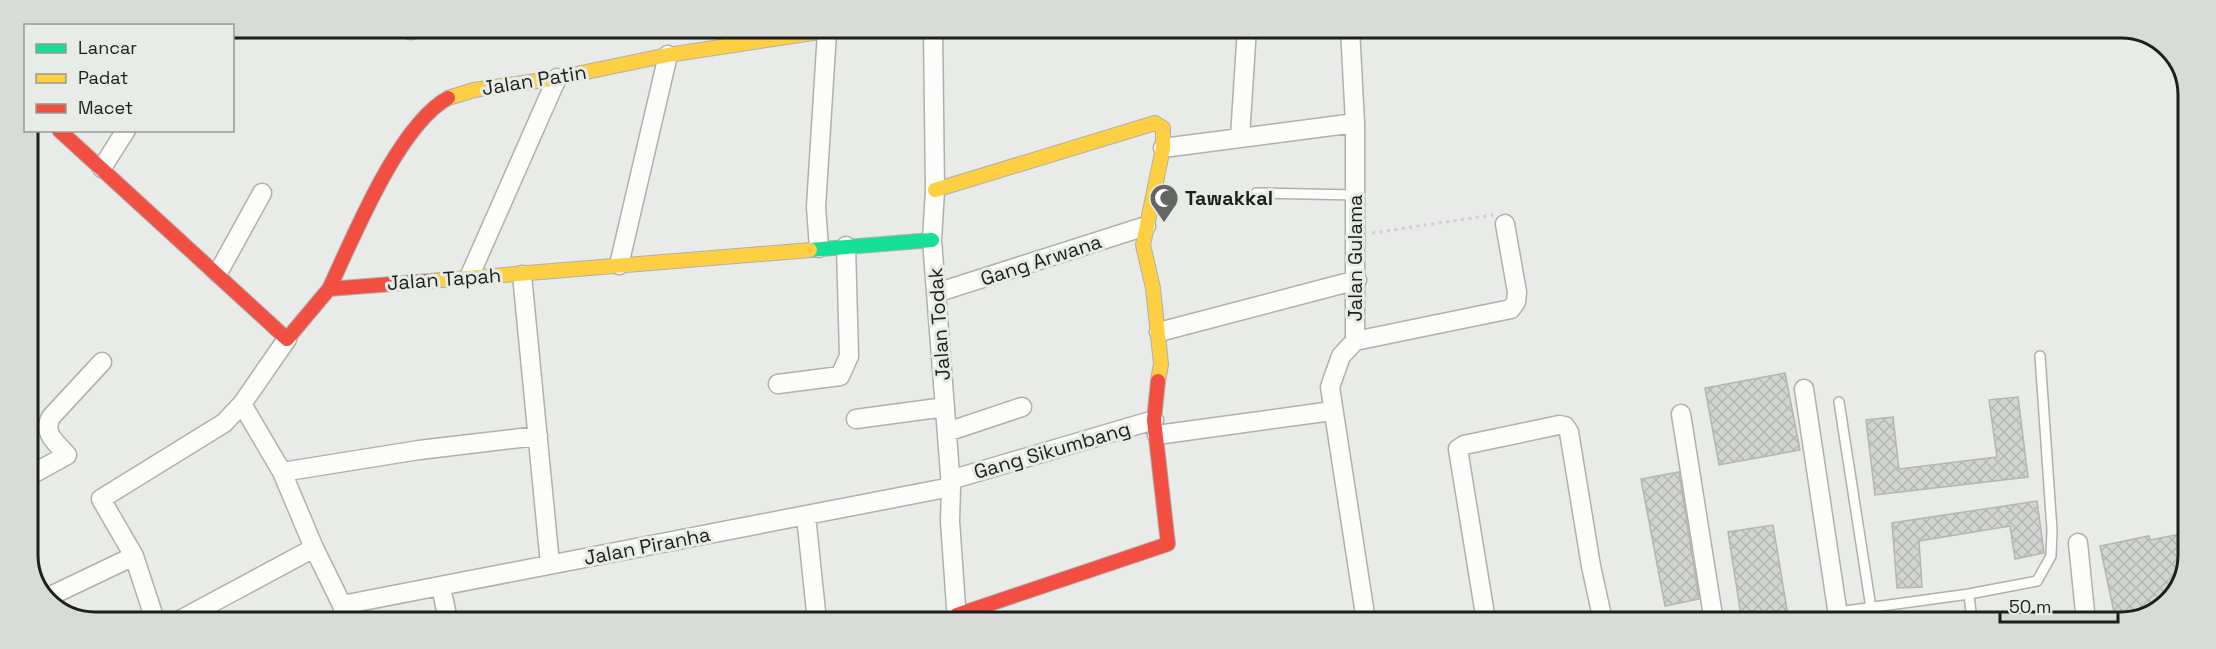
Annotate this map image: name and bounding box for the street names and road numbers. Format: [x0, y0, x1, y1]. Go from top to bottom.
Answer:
street label: Jalan Patin [480, 59, 588, 101]
street label: Jalan Gulama [1342, 194, 1368, 322]
street label: Gang Arwana [977, 228, 1105, 292]
street label: Jalan Tapah [386, 262, 502, 296]
street label: Jalan Todak [922, 266, 956, 381]
street label: Gang Sikumbang [971, 415, 1133, 485]
street label: Jalan Piranha [582, 521, 712, 571]

